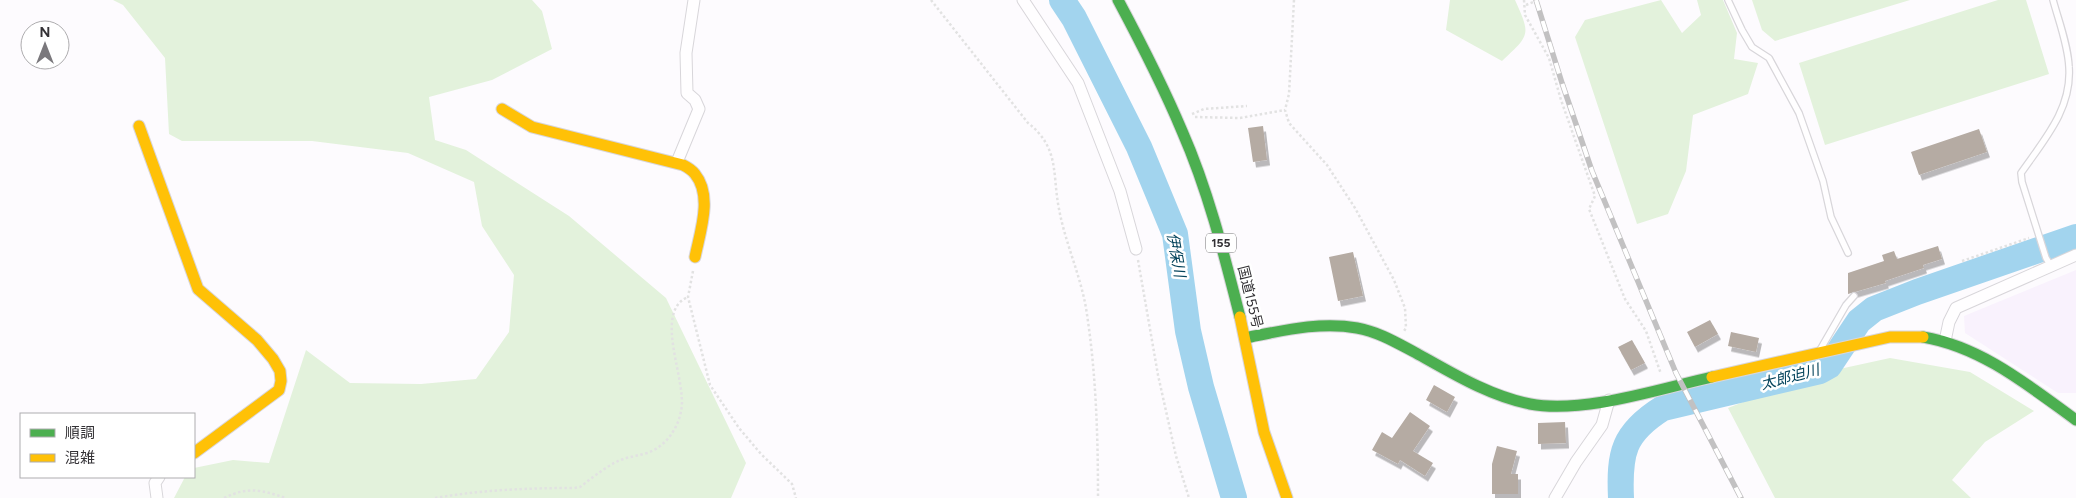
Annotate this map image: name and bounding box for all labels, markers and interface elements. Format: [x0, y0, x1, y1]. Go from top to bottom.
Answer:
north arrow [20, 20, 70, 70]
text: N [40, 24, 50, 41]
water label: 伊保川 [1163, 231, 1189, 281]
road number: 155 [1206, 234, 1236, 252]
street label: 国道155号 [1234, 264, 1266, 330]
water label: 太郎迫川 [1759, 360, 1823, 393]
legend [20, 413, 195, 478]
text: 順調 [65, 424, 95, 442]
text: 混雑 [65, 449, 95, 467]

